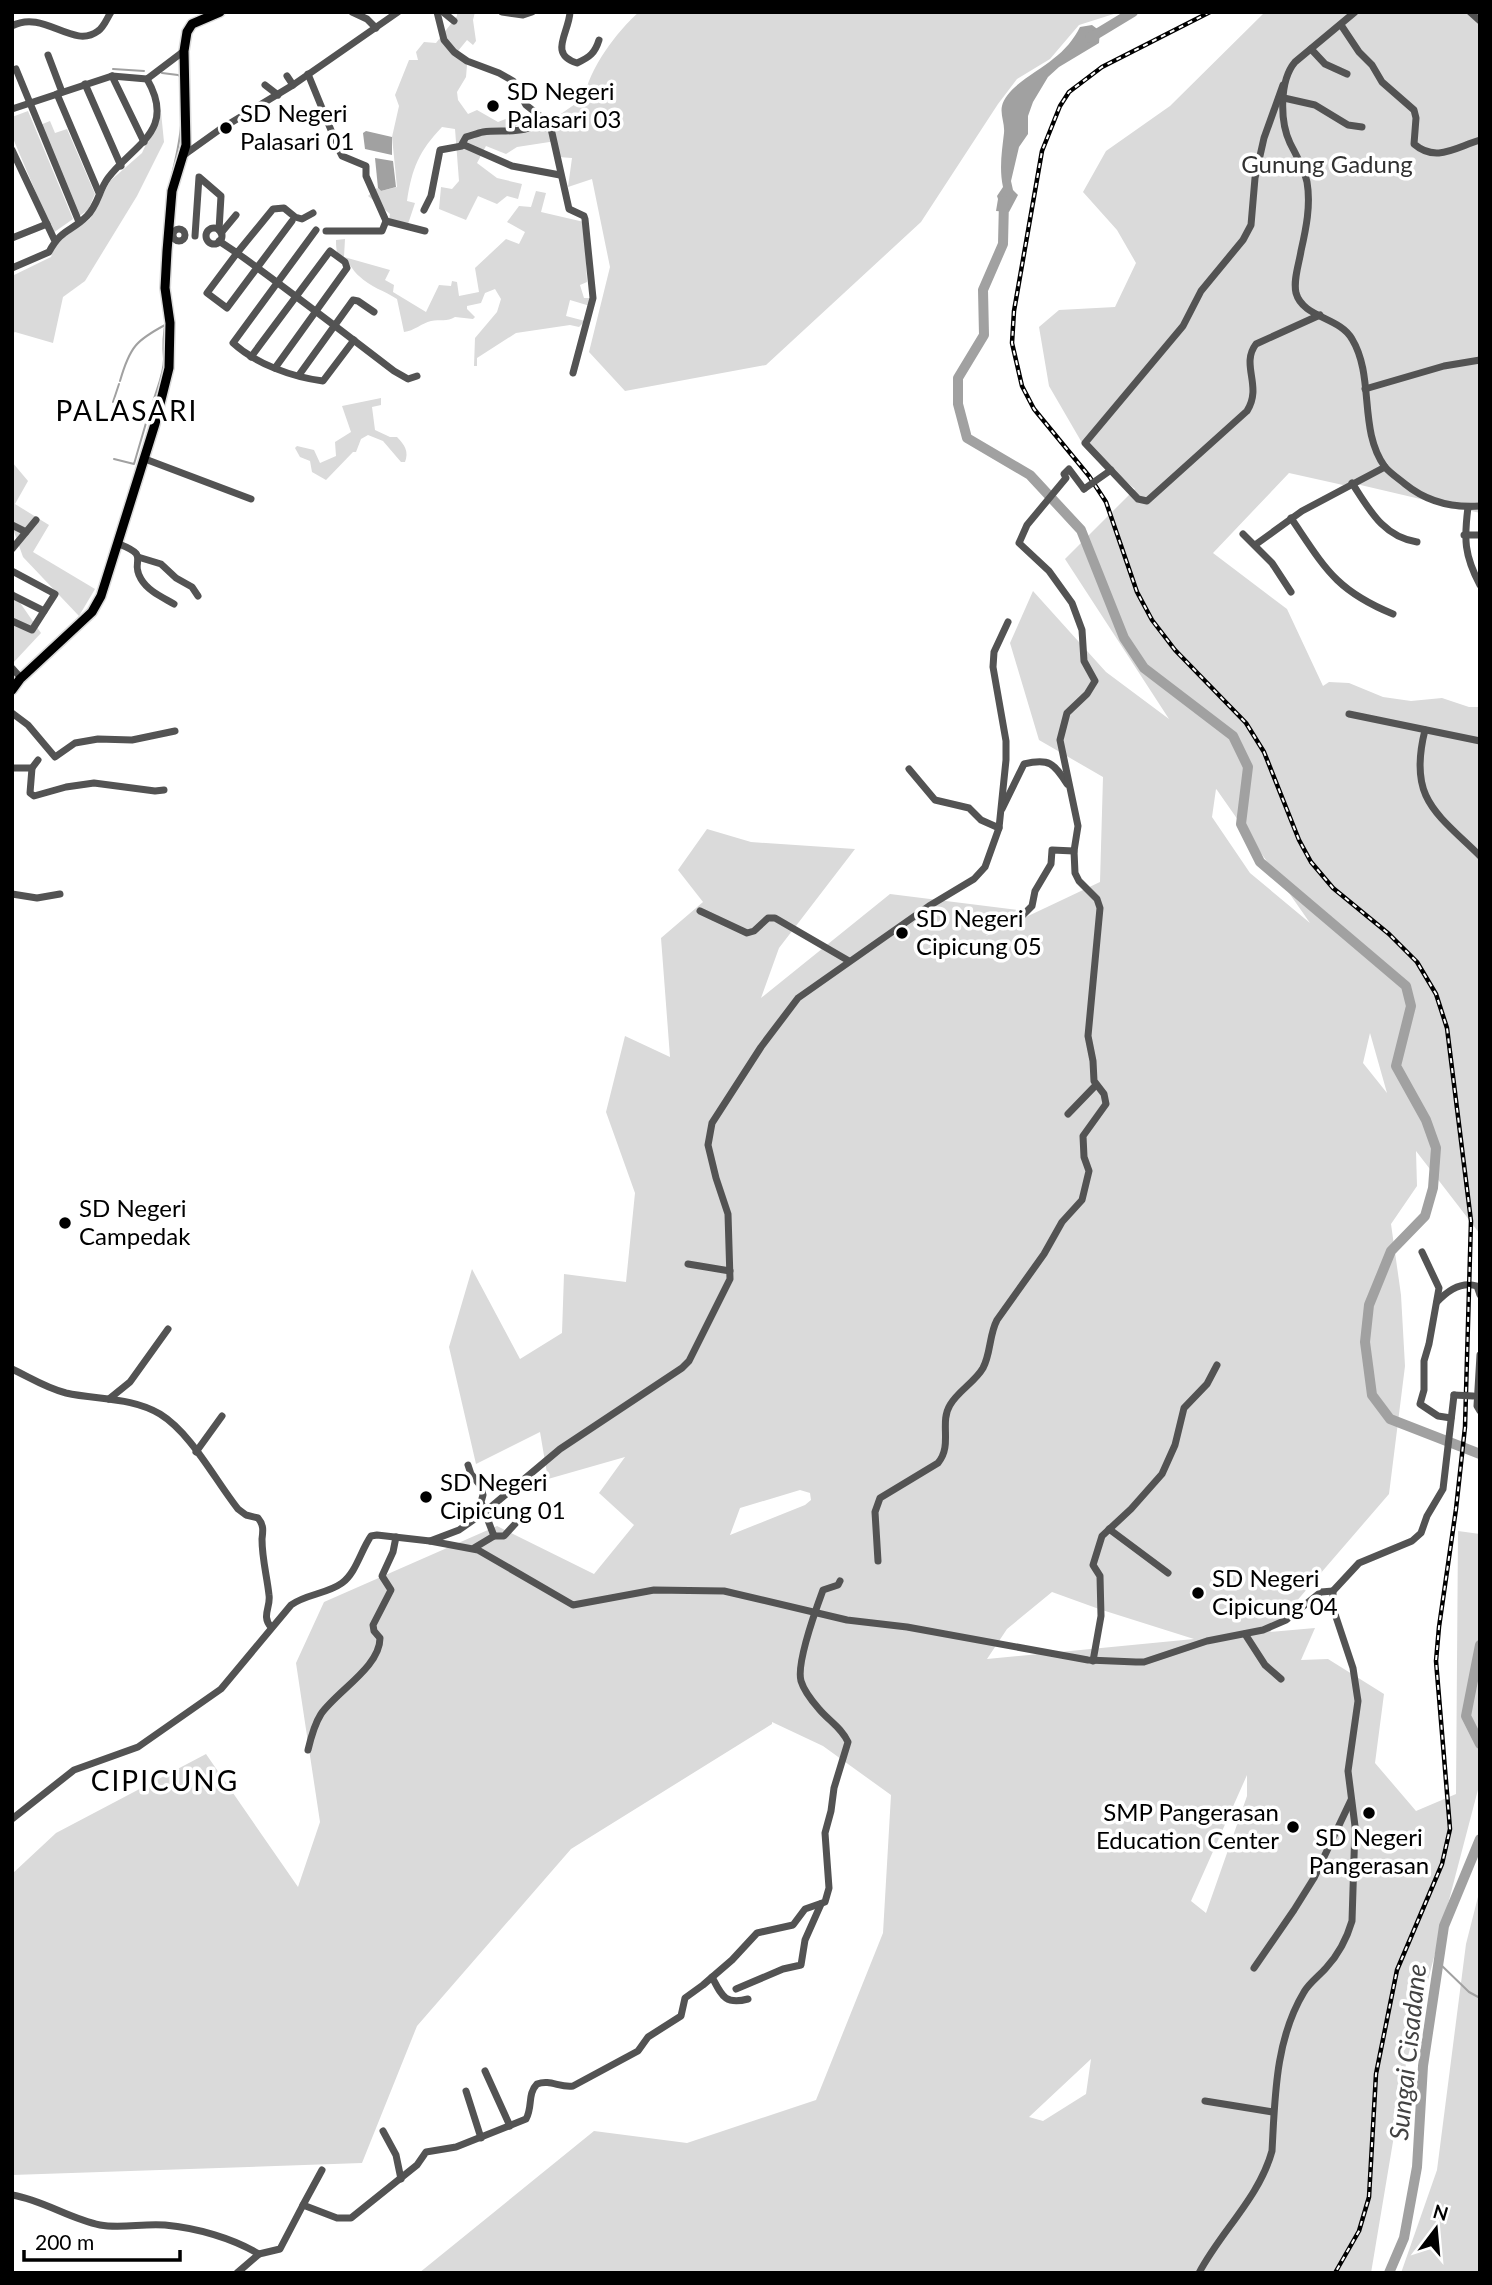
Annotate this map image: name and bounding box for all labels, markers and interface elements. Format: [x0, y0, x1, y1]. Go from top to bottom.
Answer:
place label: SD Negeri Palasari 03 [507, 76, 621, 133]
place label: SD Negeri Palasari 01 [240, 98, 354, 155]
marker: SD Negeri Palasari 03 [485, 98, 501, 114]
marker: SD Negeri Palasari 01 [218, 120, 234, 136]
park label: Gunung Gadung [1241, 149, 1413, 178]
district label: PALASARI [56, 393, 198, 427]
place label: SD Negeri Cipicung 05 [916, 903, 1042, 960]
marker: SD Negeri Cipicung 05 [894, 925, 910, 941]
place label: SD Negeri Campedak [79, 1193, 191, 1250]
marker: SD Negeri Campedak [57, 1215, 73, 1231]
place label: SD Negeri Cipicung 01 [440, 1467, 566, 1524]
marker: SD Negeri Cipicung 01 [418, 1489, 434, 1505]
place label: SD Negeri Cipicung 04 [1212, 1563, 1338, 1620]
marker: SD Negeri Cipicung 04 [1190, 1585, 1206, 1601]
district label: CIPICUNG [91, 1763, 239, 1797]
place label: SMP Pangerasan Education Center [1096, 1797, 1279, 1854]
marker: SD Negeri Pangerasan [1361, 1805, 1377, 1821]
marker: SMP Pangerasan Education Center [1285, 1819, 1301, 1835]
place label: SD Negeri Pangerasan [1309, 1822, 1429, 1879]
water label: Sungai Cisadane [1382, 1962, 1432, 2142]
north arrow [1401, 2194, 1471, 2264]
text: N [1431, 2199, 1451, 2225]
scale bar [24, 2218, 180, 2262]
text: 200 m [35, 2229, 94, 2254]

